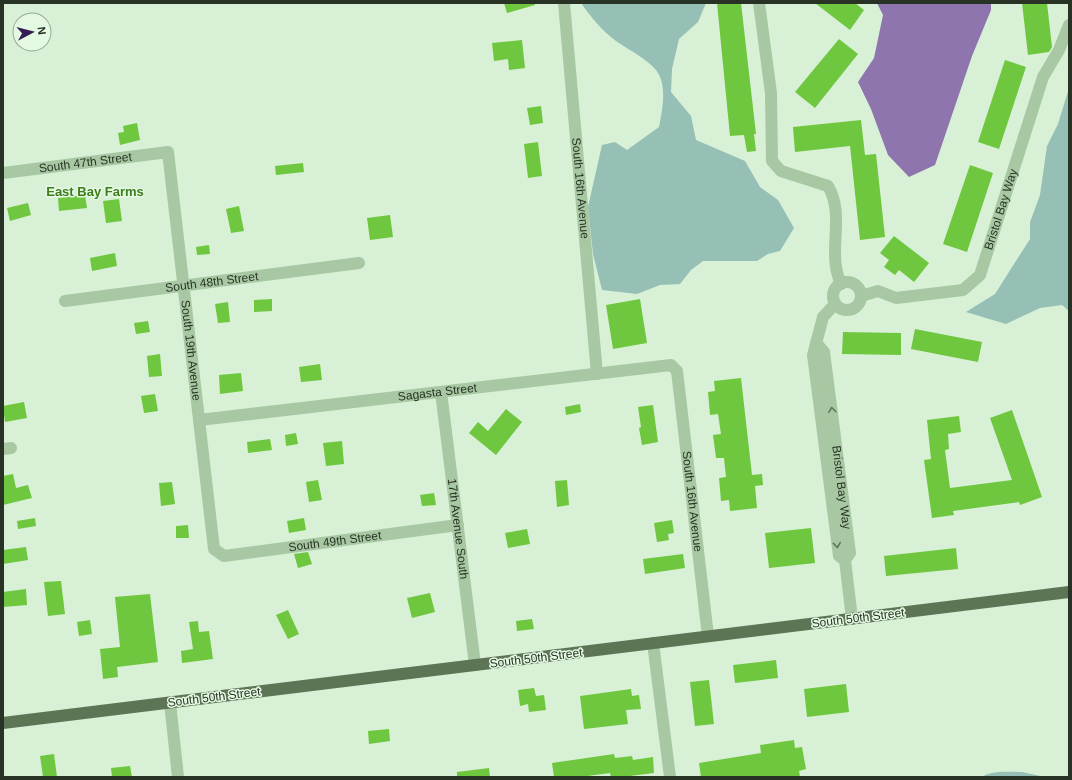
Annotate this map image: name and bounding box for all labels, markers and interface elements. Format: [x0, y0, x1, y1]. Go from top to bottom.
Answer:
north arrow [12, 12, 52, 52]
text: N [35, 26, 48, 36]
street label: South 16th Avenue [569, 137, 592, 240]
street label: South 47th Street [38, 150, 133, 175]
street label: Bristol Bay Way [981, 167, 1020, 252]
district label: East Bay Farms [46, 184, 144, 199]
street label: South 48th Street [164, 269, 260, 295]
street label: South 19th Avenue [178, 299, 204, 402]
street label: Sagasta Street [397, 381, 478, 404]
one-way arrow [828, 407, 837, 413]
street label: Bristol Bay Way [829, 445, 854, 530]
street label: South 16th Avenue [679, 450, 705, 553]
street label: 17th Avenue South [445, 478, 471, 580]
street label: South 49th Street [288, 528, 383, 554]
one-way arrow [832, 542, 841, 548]
street label: South 50th Street [811, 605, 906, 631]
street label: South 50th Street [489, 645, 584, 671]
street label: South 50th Street [167, 684, 262, 710]

